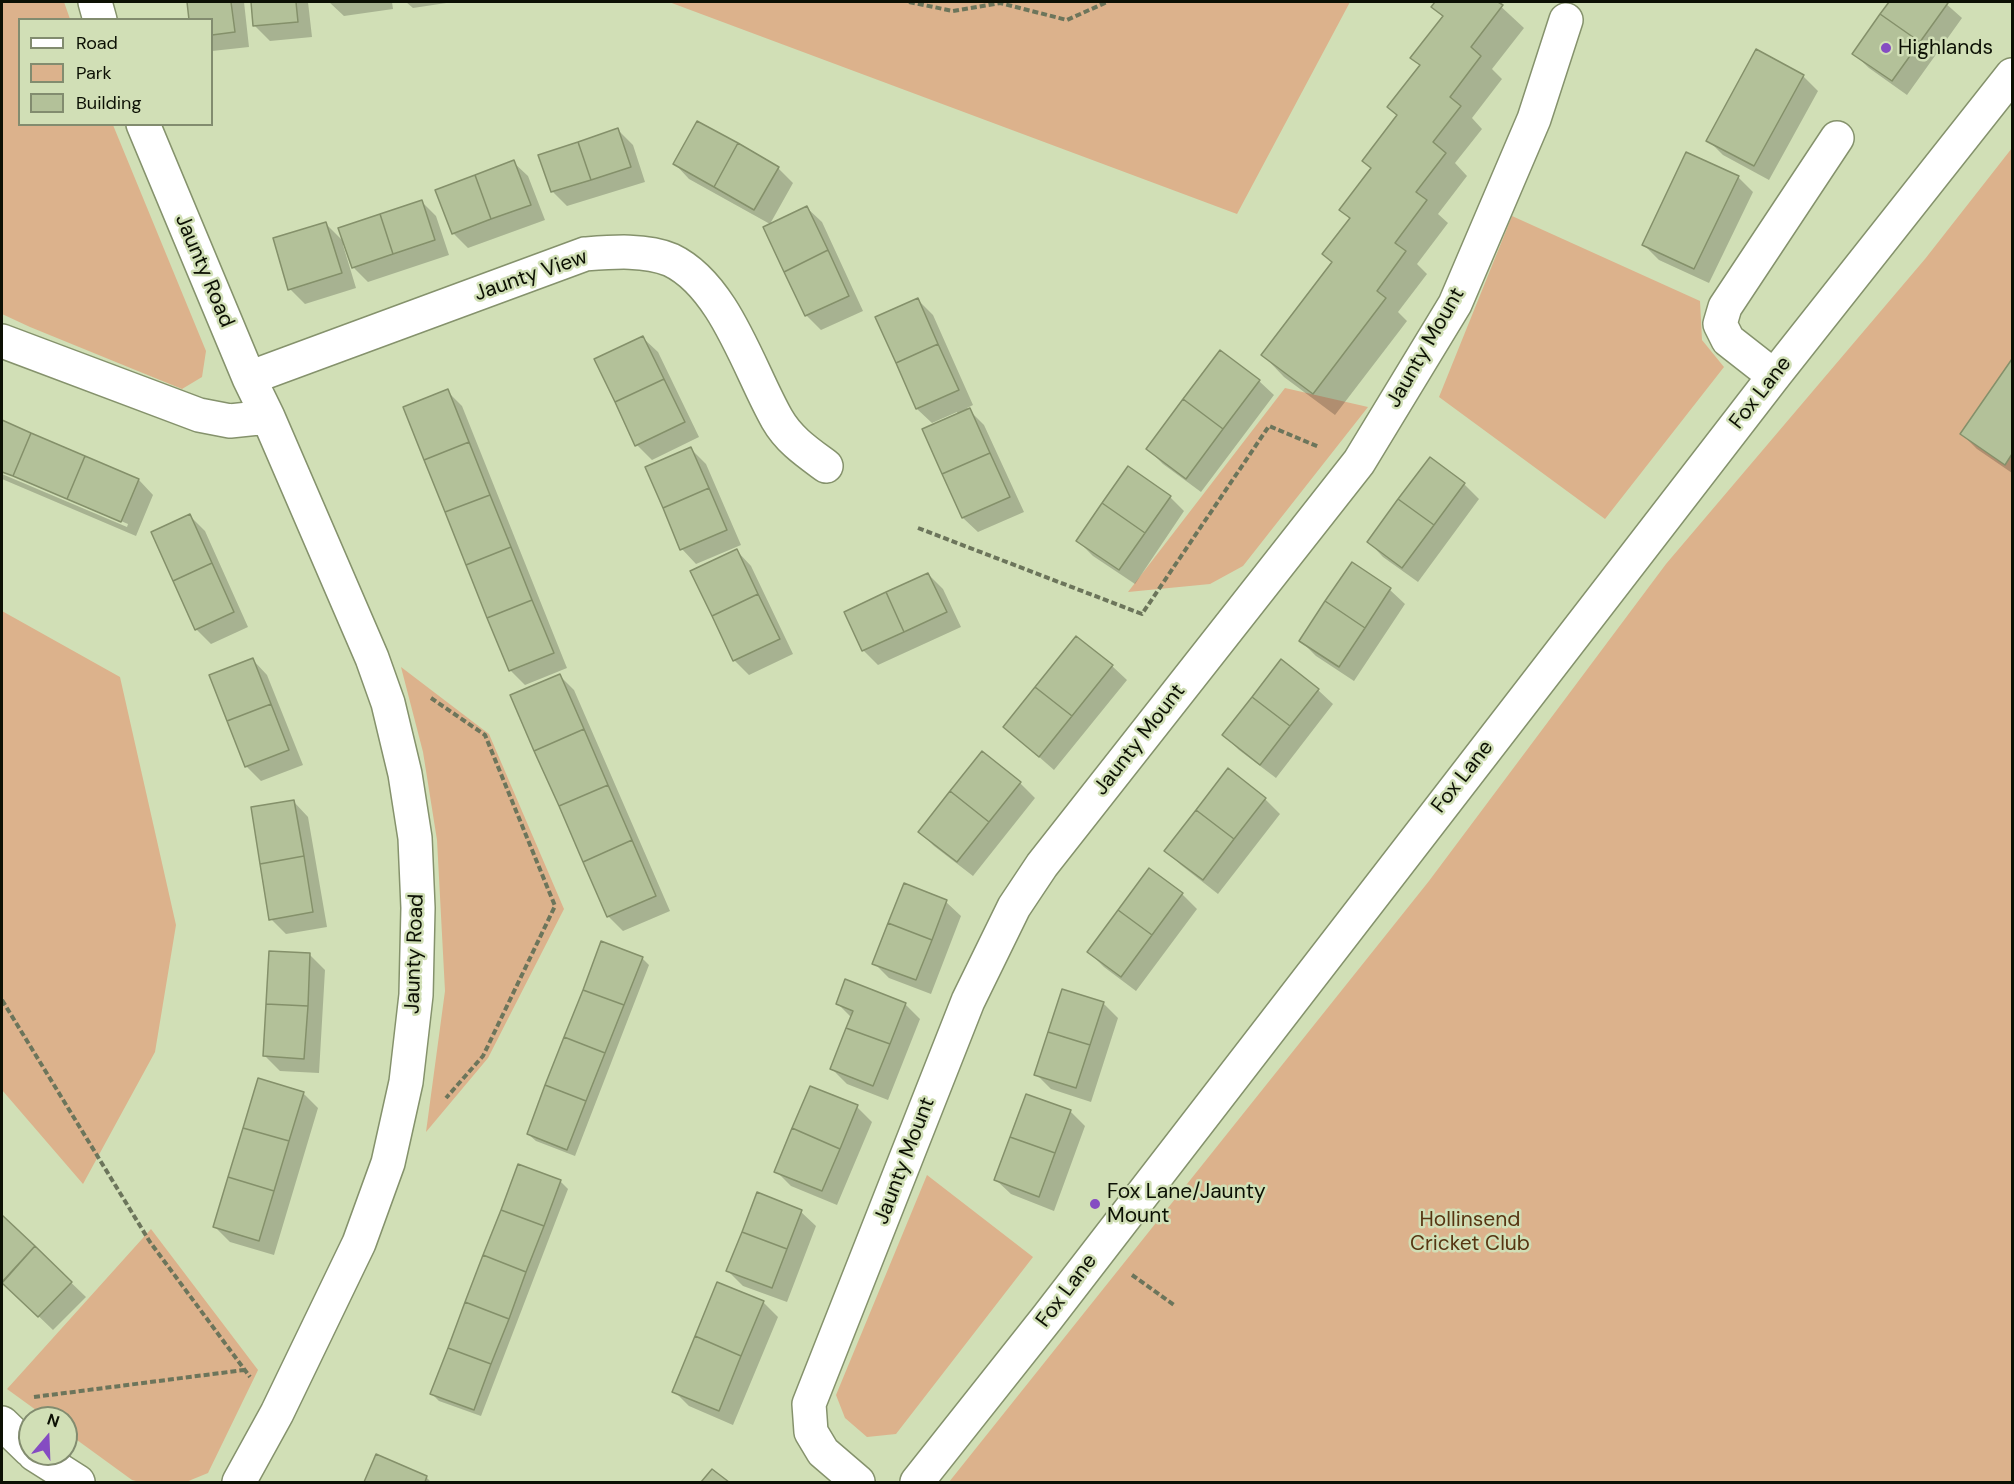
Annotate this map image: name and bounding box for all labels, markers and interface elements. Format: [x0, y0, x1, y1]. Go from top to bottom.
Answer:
legend [18, 18, 213, 126]
text: Road [76, 31, 118, 55]
place label: Highlands [1898, 35, 1993, 61]
marker: Highlands [1879, 41, 1893, 55]
text: Park [76, 61, 112, 85]
text: Building [76, 91, 141, 115]
street label: Jaunty Road [169, 211, 239, 331]
street label: Jaunty View [471, 245, 591, 307]
street label: Jaunty Mount [1382, 284, 1470, 412]
street label: Fox Lane [1725, 352, 1797, 434]
street label: Jaunty Mount [1089, 679, 1191, 801]
street label: Fox Lane [1427, 736, 1499, 818]
street label: Jaunty Road [400, 893, 430, 1015]
street label: Jaunty Mount [869, 1094, 941, 1228]
place label: Fox Lane/Jaunty Mount [1107, 1179, 1266, 1229]
marker: Fox Lane/Jaunty Mount [1088, 1197, 1102, 1211]
park label: Hollinsend Cricket Club [1410, 1207, 1530, 1257]
street label: Fox Lane [1031, 1249, 1103, 1333]
north arrow [18, 1406, 78, 1466]
text: N [44, 1409, 62, 1432]

